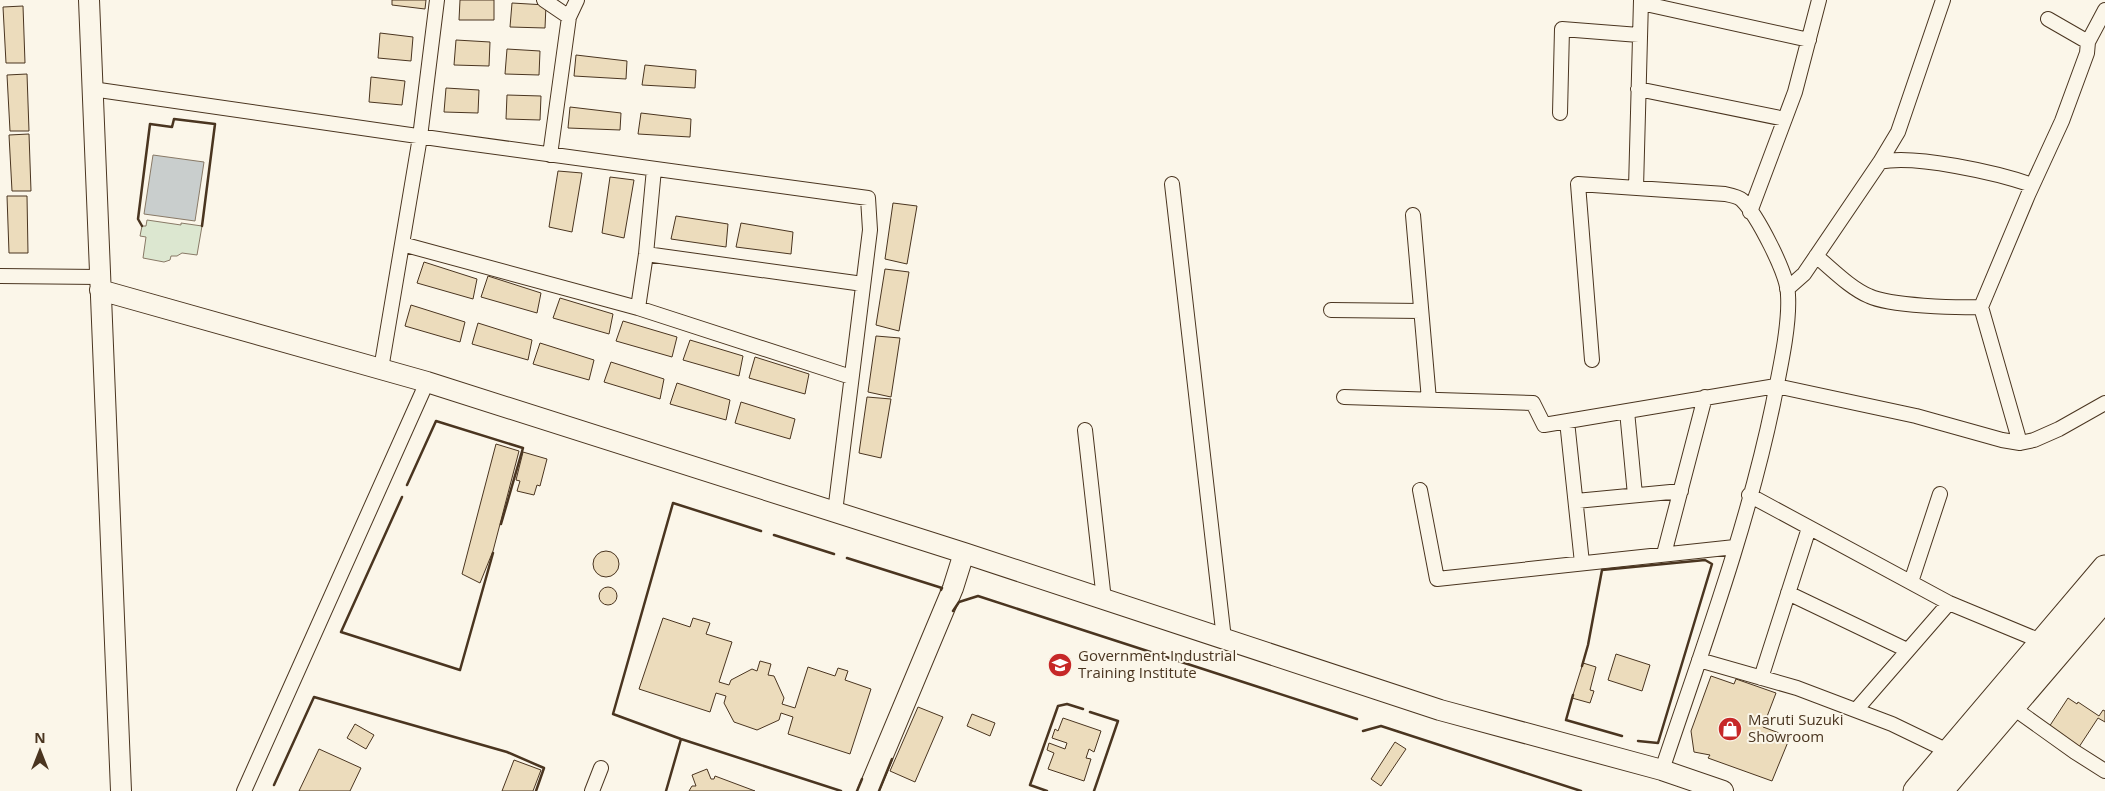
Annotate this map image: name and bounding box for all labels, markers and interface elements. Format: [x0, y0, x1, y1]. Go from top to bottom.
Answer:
place label: Government Industrial Training Institute [1078, 645, 1236, 682]
school or university icon: Government Industrial Training Institute [1047, 652, 1073, 678]
place label: Maruti Suzuki Showroom [1748, 709, 1844, 746]
shop icon: Maruti Suzuki Showroom [1717, 716, 1743, 742]
north arrow [15, 726, 65, 776]
text: N [34, 728, 46, 747]

